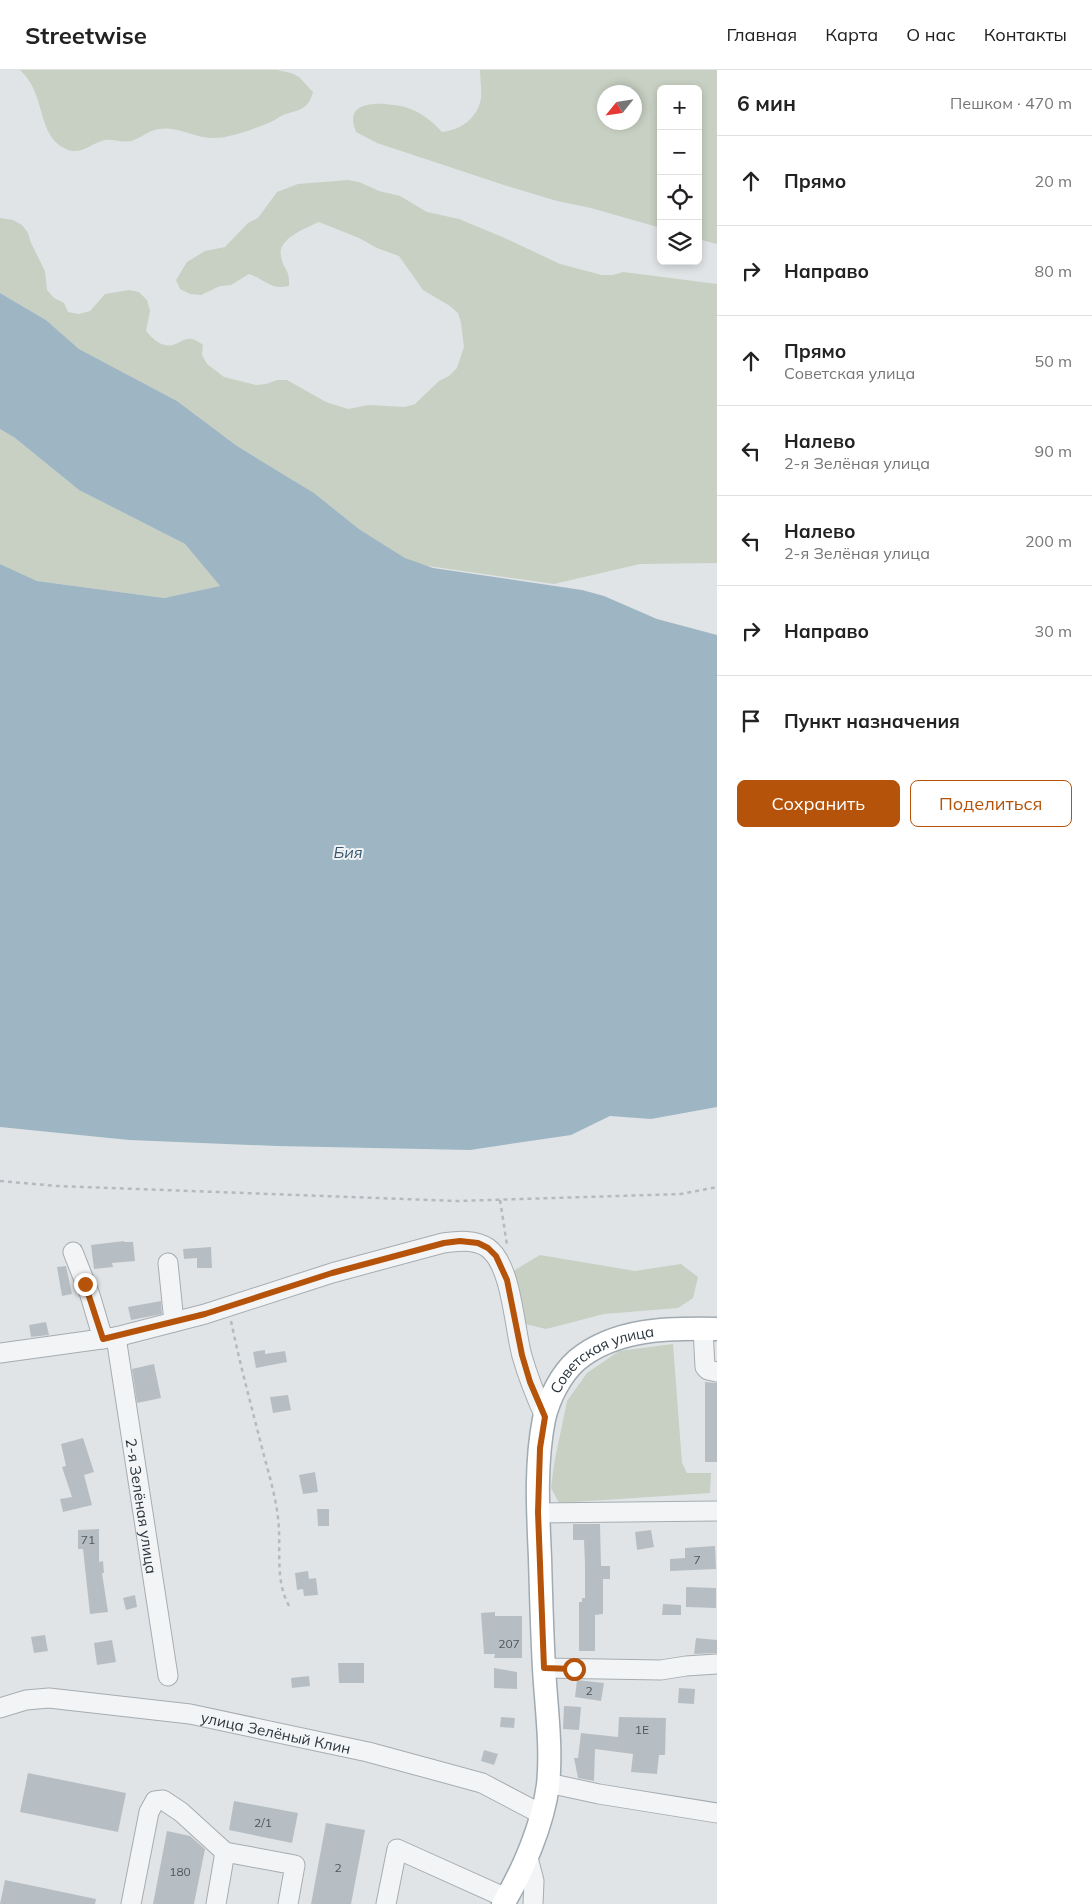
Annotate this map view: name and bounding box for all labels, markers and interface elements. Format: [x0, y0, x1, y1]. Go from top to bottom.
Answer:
text: Streetwise [25, 20, 147, 50]
text: Главная [727, 23, 797, 46]
text: Карта [825, 23, 878, 46]
text: О нас [906, 23, 956, 46]
text: Контакты [984, 23, 1067, 46]
north arrow [597, 85, 642, 130]
map controls [657, 85, 702, 265]
button: + [657, 85, 702, 130]
text: 6 мин [737, 90, 796, 116]
text: Пешком · 470 m [950, 93, 1072, 113]
button: − [657, 130, 702, 175]
icon: ahead [737, 167, 765, 195]
text: Прямо [784, 169, 846, 193]
text: 20 m [1035, 171, 1072, 191]
button: locate [657, 175, 702, 220]
button: layers [657, 220, 702, 265]
icon: right [737, 257, 765, 285]
text: Направо [784, 259, 869, 283]
text: 80 m [1035, 261, 1072, 281]
text: Прямо [784, 339, 846, 363]
icon: ahead [737, 347, 765, 375]
text: 50 m [1035, 351, 1072, 371]
text: Советская улица [784, 363, 915, 383]
text: Налево [784, 429, 856, 453]
icon: left [737, 437, 765, 465]
text: 90 m [1035, 441, 1072, 461]
text: 2-я Зелёная улица [784, 453, 930, 473]
text: Налево [784, 519, 856, 543]
icon: left [737, 527, 765, 555]
text: 200 m [1025, 531, 1072, 551]
text: 2-я Зелёная улица [784, 543, 930, 563]
icon: right [737, 617, 765, 645]
text: Направо [784, 619, 869, 643]
text: 30 m [1035, 621, 1072, 641]
icon: arrive [737, 707, 765, 735]
text: Пункт назначения [784, 709, 960, 733]
button: Сохранить [737, 780, 900, 827]
button: Поделиться [910, 780, 1072, 827]
water label: Бия [333, 842, 363, 862]
route end [74, 1273, 97, 1296]
street label: Советская улица [545, 1321, 655, 1396]
street label: 2-я Зелёная улица [122, 1437, 162, 1575]
house number: 71 [81, 1532, 95, 1547]
house number: 7 [693, 1552, 701, 1567]
house number: 207 [498, 1636, 520, 1651]
route start [563, 1658, 586, 1681]
house number: 2 [585, 1683, 593, 1698]
street label: улица Зелёный Клин [199, 1707, 352, 1758]
house number: 1Е [635, 1722, 649, 1737]
house number: 2/1 [254, 1815, 272, 1830]
house number: 2 [334, 1860, 342, 1875]
house number: 180 [169, 1864, 191, 1879]

